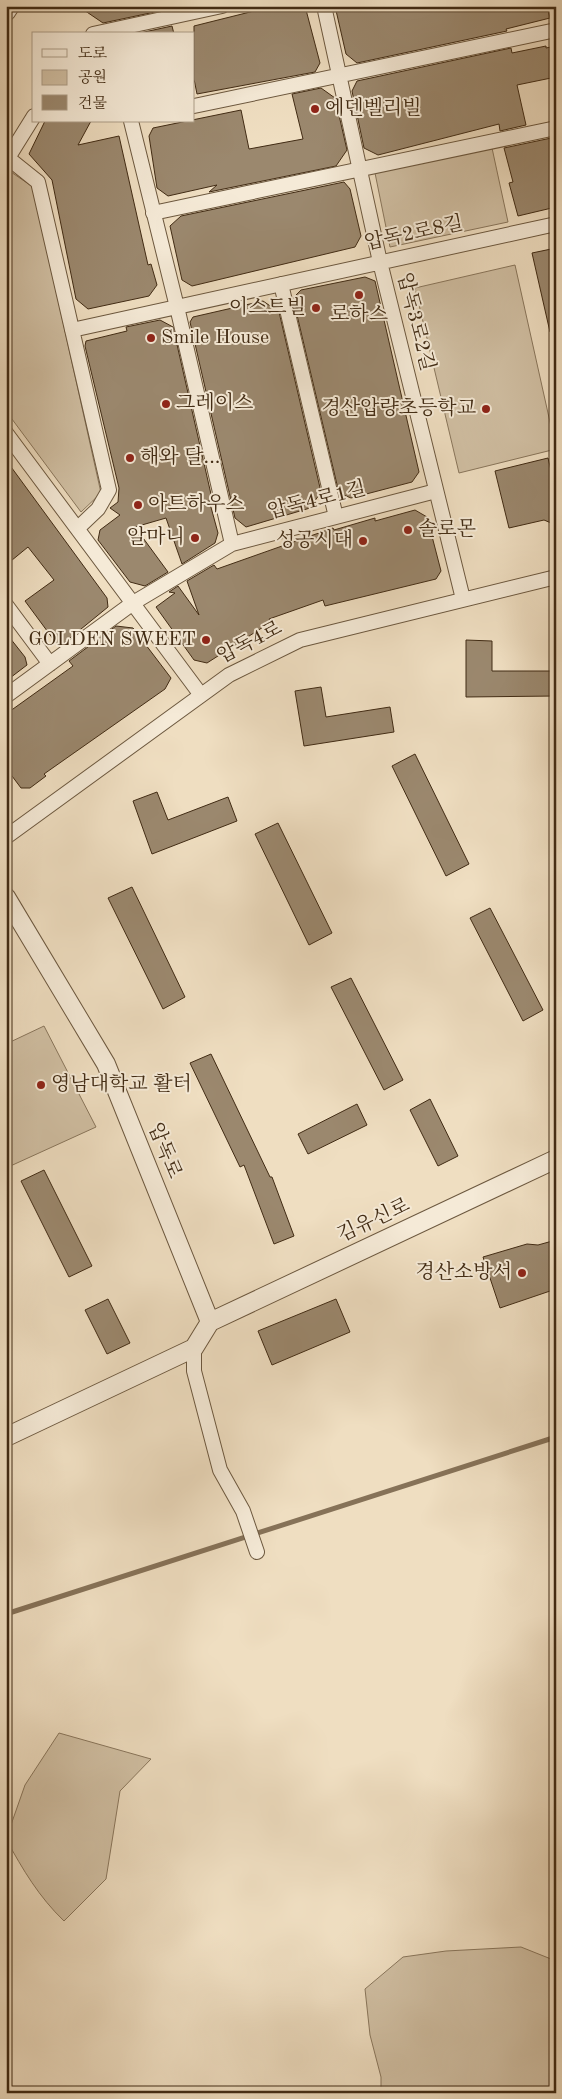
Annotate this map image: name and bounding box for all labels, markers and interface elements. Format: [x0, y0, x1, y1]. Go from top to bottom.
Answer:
legend [32, 32, 195, 122]
text: 도로 [78, 46, 107, 62]
text: 공원 [78, 69, 107, 86]
text: 건물 [78, 95, 107, 112]
place label: 에덴벨리빌 [325, 97, 422, 119]
marker: 에덴벨리빌 [309, 103, 321, 115]
street label: 압독2로8길 [362, 212, 465, 254]
street label: 압독3로2길 [393, 270, 439, 373]
marker: 로하스 [353, 289, 365, 301]
place label: 이스트빌 [229, 296, 306, 318]
marker: 이스트빌 [310, 302, 322, 314]
place label: 로하스 [330, 303, 388, 325]
place label: Smile House [161, 328, 269, 348]
marker: Smile House [145, 332, 157, 344]
place label: 그레이스 [176, 392, 253, 414]
place label: 경산압량초등학교 [321, 397, 477, 419]
marker: 그레이스 [160, 398, 172, 410]
marker: 경산압량초등학교 [480, 403, 492, 415]
place label: 해와 달... [140, 446, 220, 468]
marker: 해와 달... [124, 452, 136, 464]
street label: 압독4로1길 [265, 477, 368, 523]
place label: 아트하우스 [148, 493, 245, 515]
marker: 아트하우스 [132, 499, 144, 511]
place label: 솔로몬 [418, 518, 476, 540]
marker: 솔로몬 [402, 524, 414, 536]
place label: 알마니 [127, 526, 185, 548]
place label: 성공시대 [276, 529, 353, 551]
marker: 알마니 [189, 532, 201, 544]
marker: 성공시대 [357, 535, 369, 547]
street label: 압독4로 [214, 617, 286, 668]
place label: GOLDEN SWEET [28, 630, 196, 650]
marker: GOLDEN SWEET [200, 634, 212, 646]
place label: 영남대학교 활터 [51, 1073, 192, 1095]
marker: 영남대학교 활터 [35, 1079, 47, 1091]
street label: 압독로 [144, 1120, 186, 1182]
street label: 김유신로 [334, 1194, 413, 1246]
place label: 경산소방서 [415, 1261, 512, 1283]
marker: 경산소방서 [516, 1267, 528, 1279]

